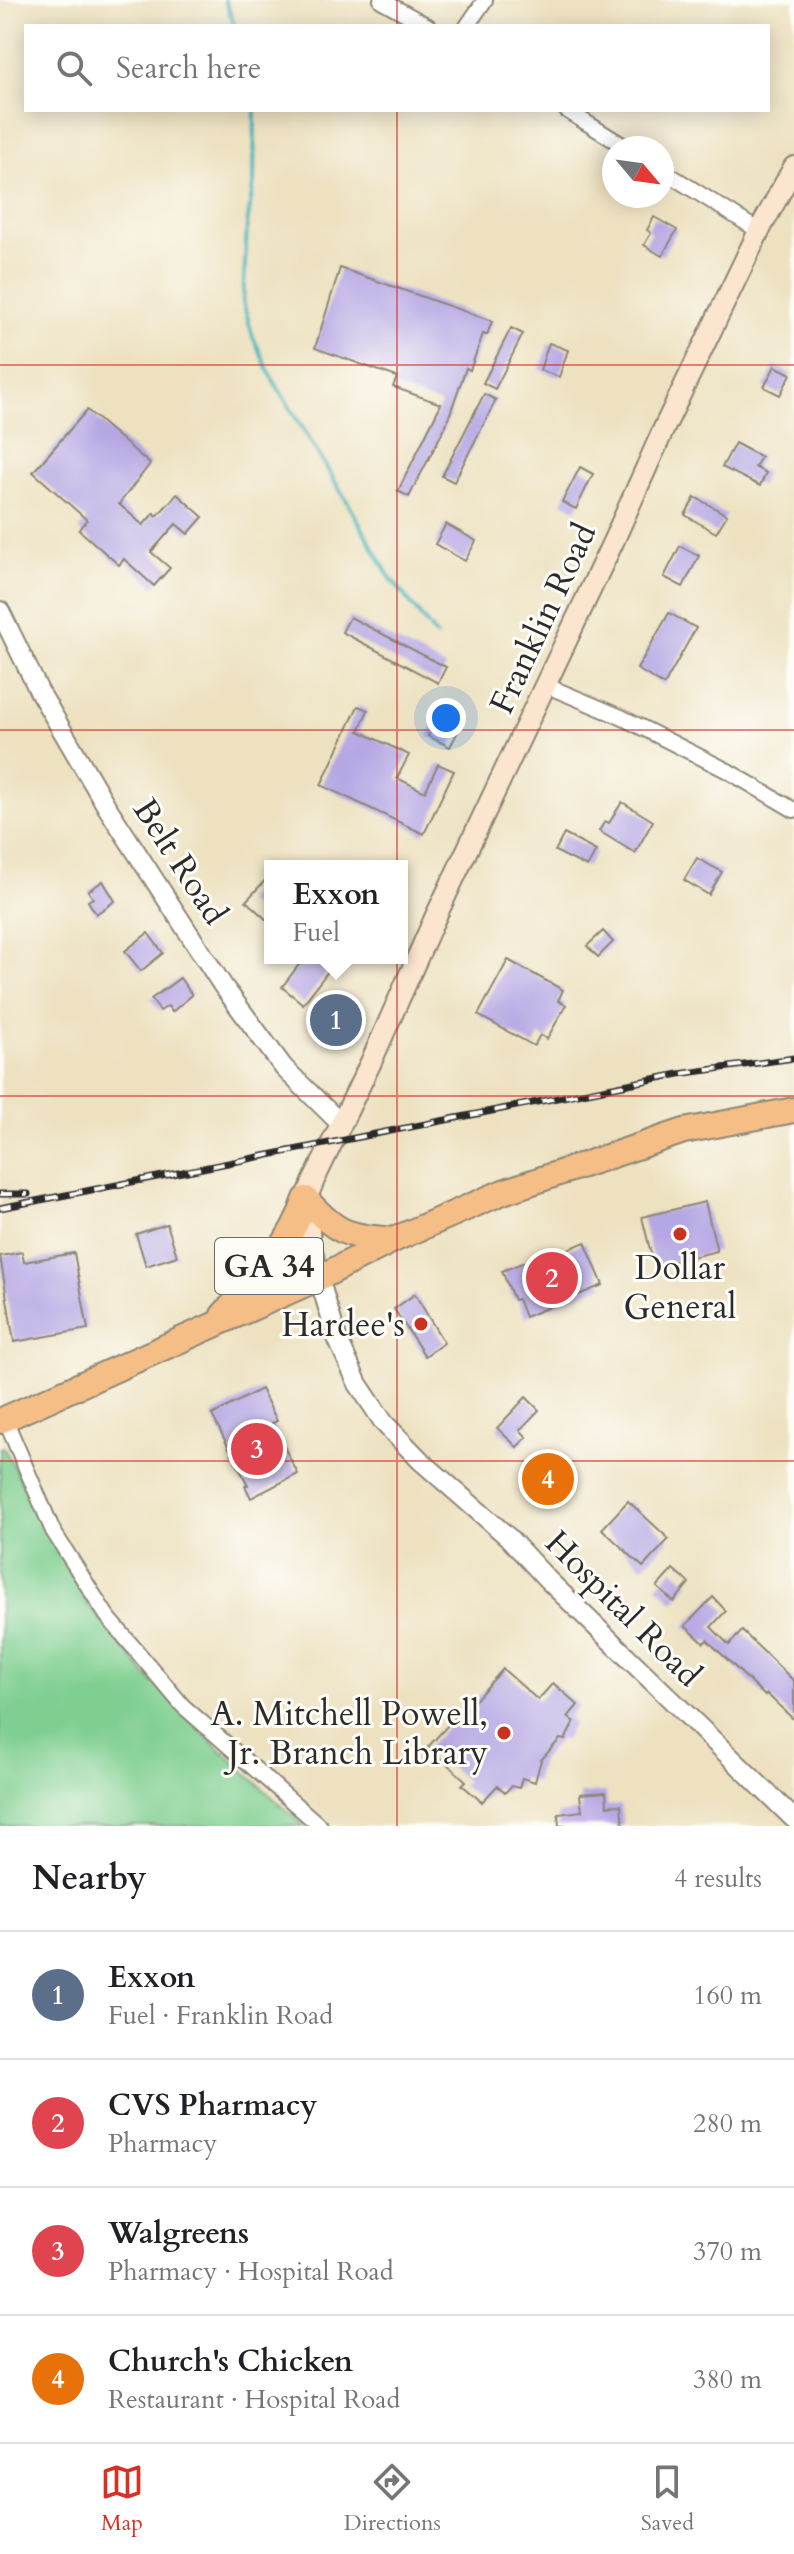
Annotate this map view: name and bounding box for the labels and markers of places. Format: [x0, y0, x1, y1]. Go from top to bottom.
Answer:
pin: 1 [310, 990, 362, 1050]
marker: Dollar General [671, 1225, 689, 1243]
place label: Dollar General [624, 1245, 737, 1330]
pin: 2 [526, 1248, 578, 1308]
place label: Hardee's [281, 1302, 405, 1348]
marker: Hardee's [412, 1315, 430, 1333]
pin: 3 [231, 1419, 283, 1479]
pin: 4 [522, 1449, 574, 1509]
place label: A. Mitchell Powell, Jr. Branch Library [211, 1691, 488, 1776]
marker: A. Mitchell Powell, Jr. Branch Library [495, 1724, 513, 1742]

